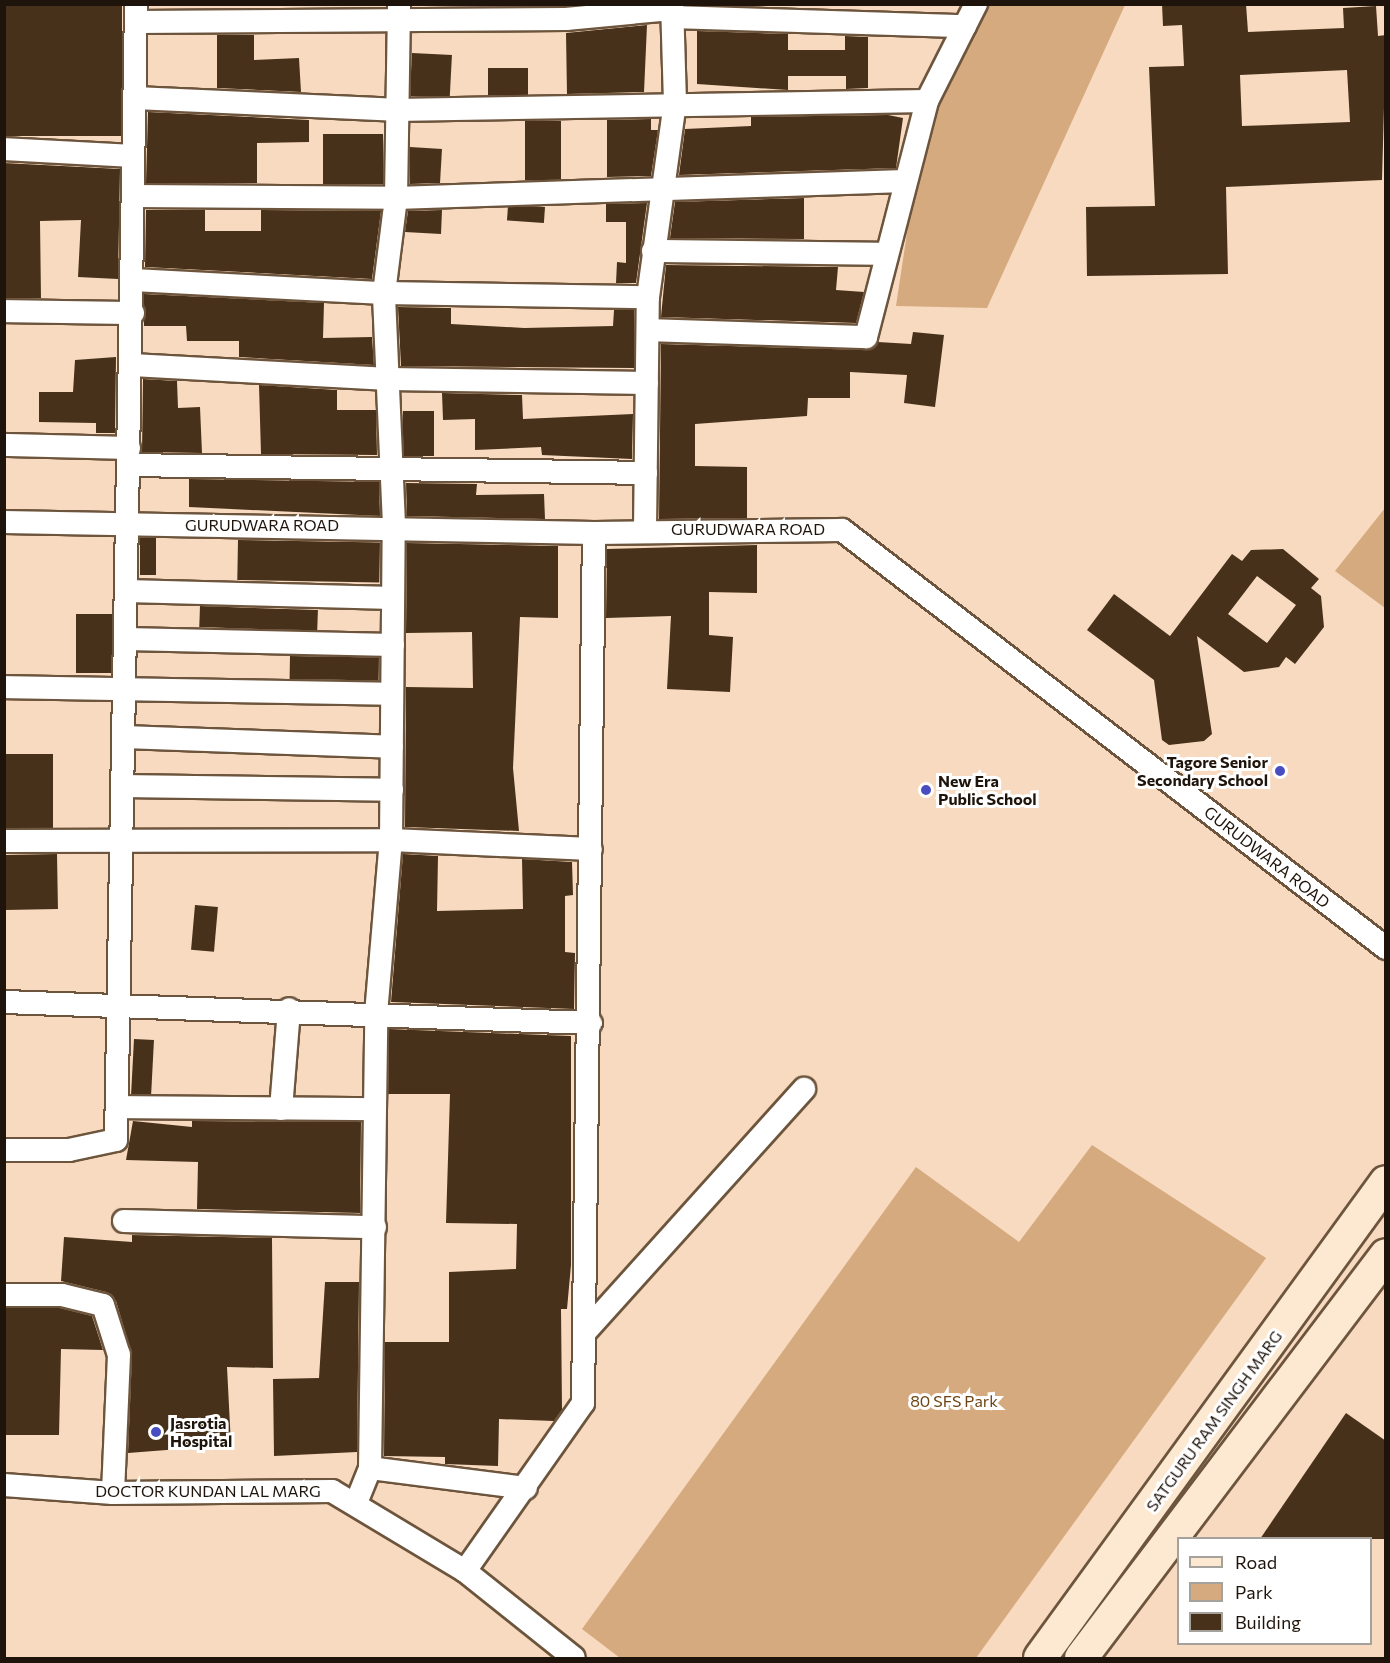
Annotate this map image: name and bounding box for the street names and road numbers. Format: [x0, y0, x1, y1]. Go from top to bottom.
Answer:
street label: GURUDWARA ROAD [185, 515, 339, 535]
street label: GURUDWARA ROAD [671, 519, 825, 539]
street label: GURUDWARA ROAD [1200, 802, 1334, 912]
street label: SATGURU RAM SINGH MARG [1142, 1327, 1286, 1515]
street label: DOCTOR KUNDAN LAL MARG [95, 1481, 321, 1501]

